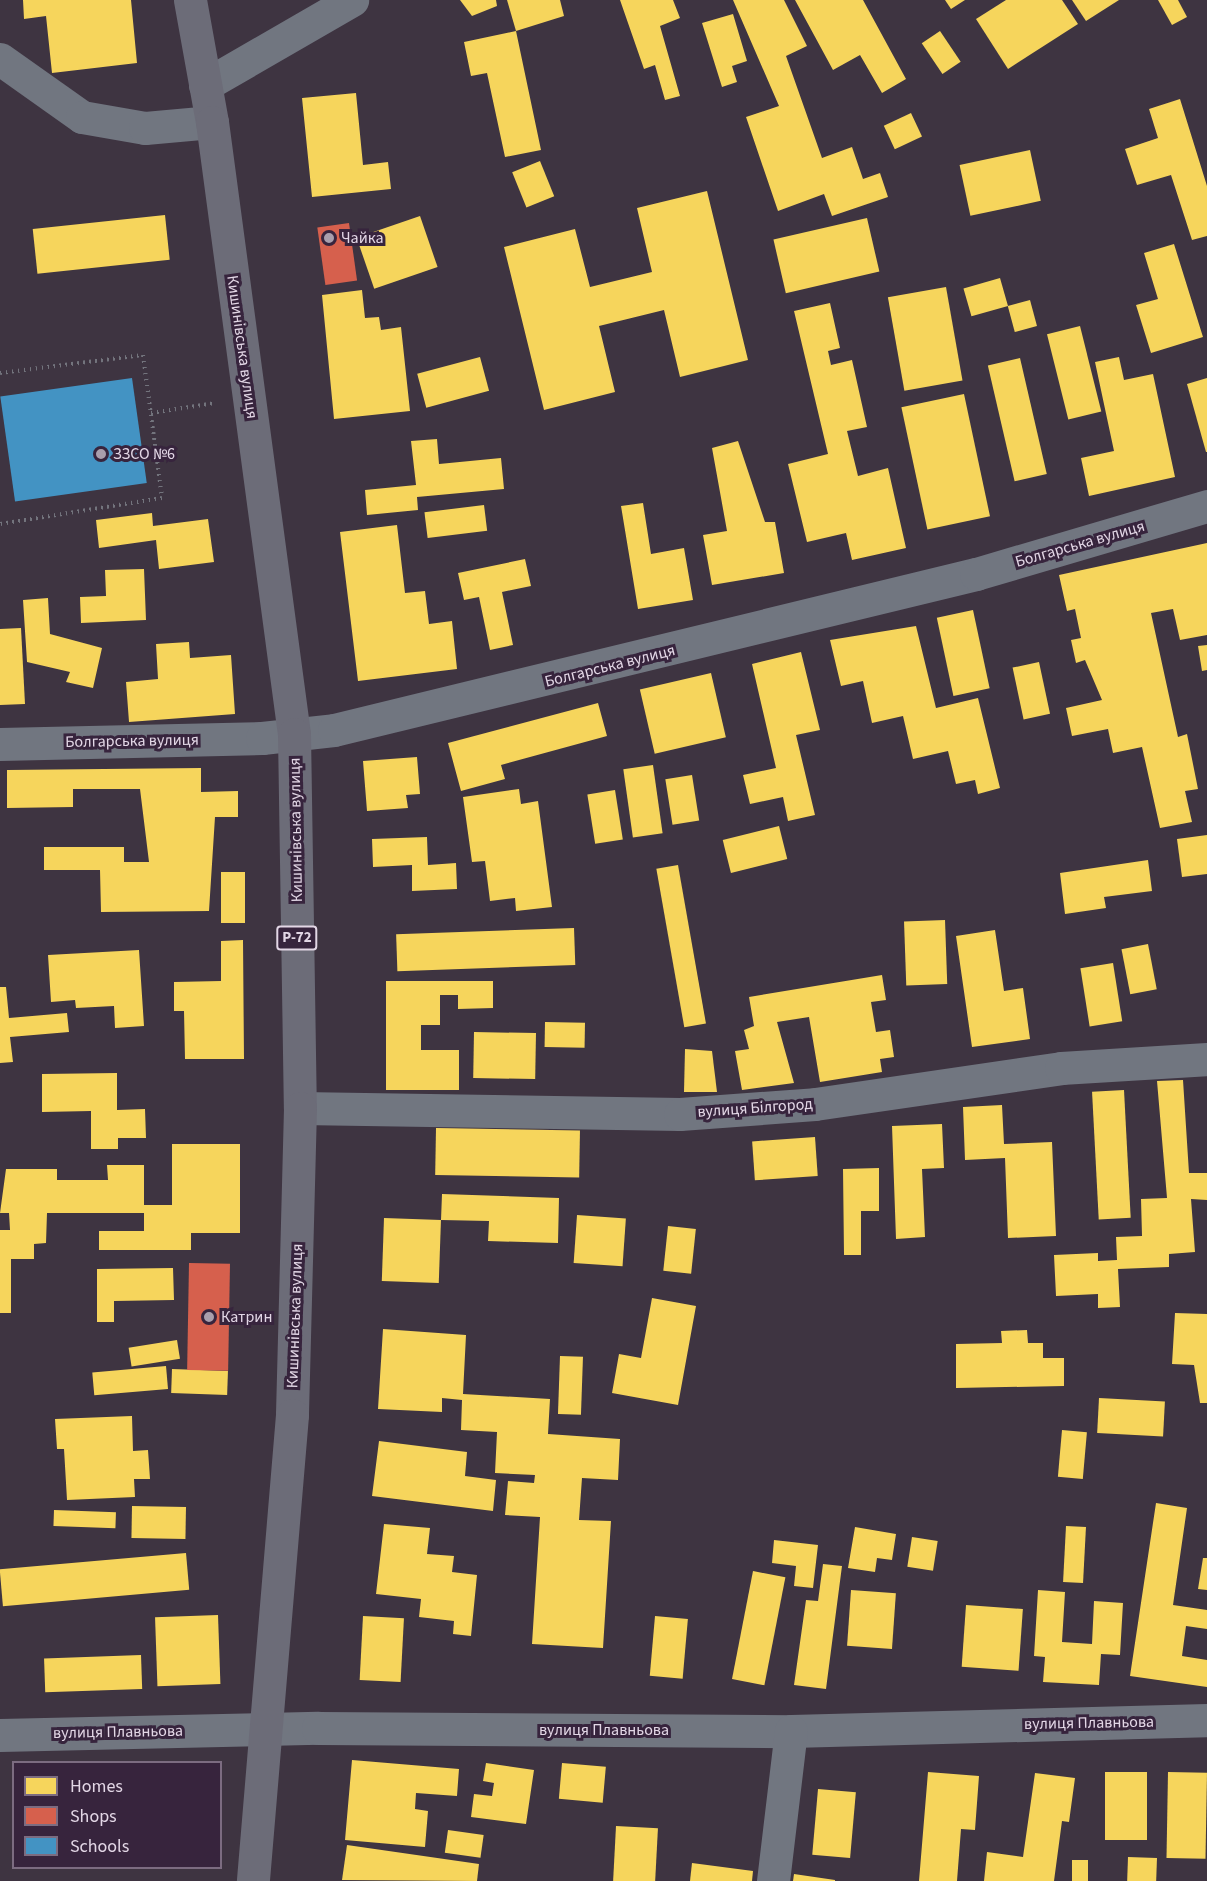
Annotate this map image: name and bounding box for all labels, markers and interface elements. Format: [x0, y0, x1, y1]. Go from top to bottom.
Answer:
place label: Чайка [341, 228, 383, 248]
marker: Чайка [322, 231, 336, 245]
street label: Кишинівська вулиця [222, 274, 262, 420]
place label: ЗЗСО №6 [113, 444, 175, 464]
marker: ЗЗСО №6 [94, 447, 108, 461]
street label: Болгарська вулиця [1013, 516, 1147, 572]
street label: Болгарська вулиця [543, 641, 677, 691]
street label: Болгарська вулиця [65, 730, 199, 752]
street label: Кишинівська вулиця [285, 757, 307, 903]
road number: Р-72 [276, 926, 318, 950]
street label: вулиця Білгород [697, 1094, 813, 1122]
street label: Кишинівська вулиця [283, 1243, 307, 1389]
place label: Катрин [221, 1307, 272, 1327]
marker: Катрин [202, 1310, 216, 1324]
street label: вулиця Плавньова [1024, 1712, 1154, 1734]
street label: вулиця Плавньова [539, 1720, 669, 1740]
street label: вулиця Плавньова [53, 1721, 183, 1743]
legend [12, 1761, 222, 1869]
text: Homes [70, 1774, 123, 1799]
text: Shops [70, 1804, 117, 1829]
text: Schools [70, 1834, 129, 1859]

